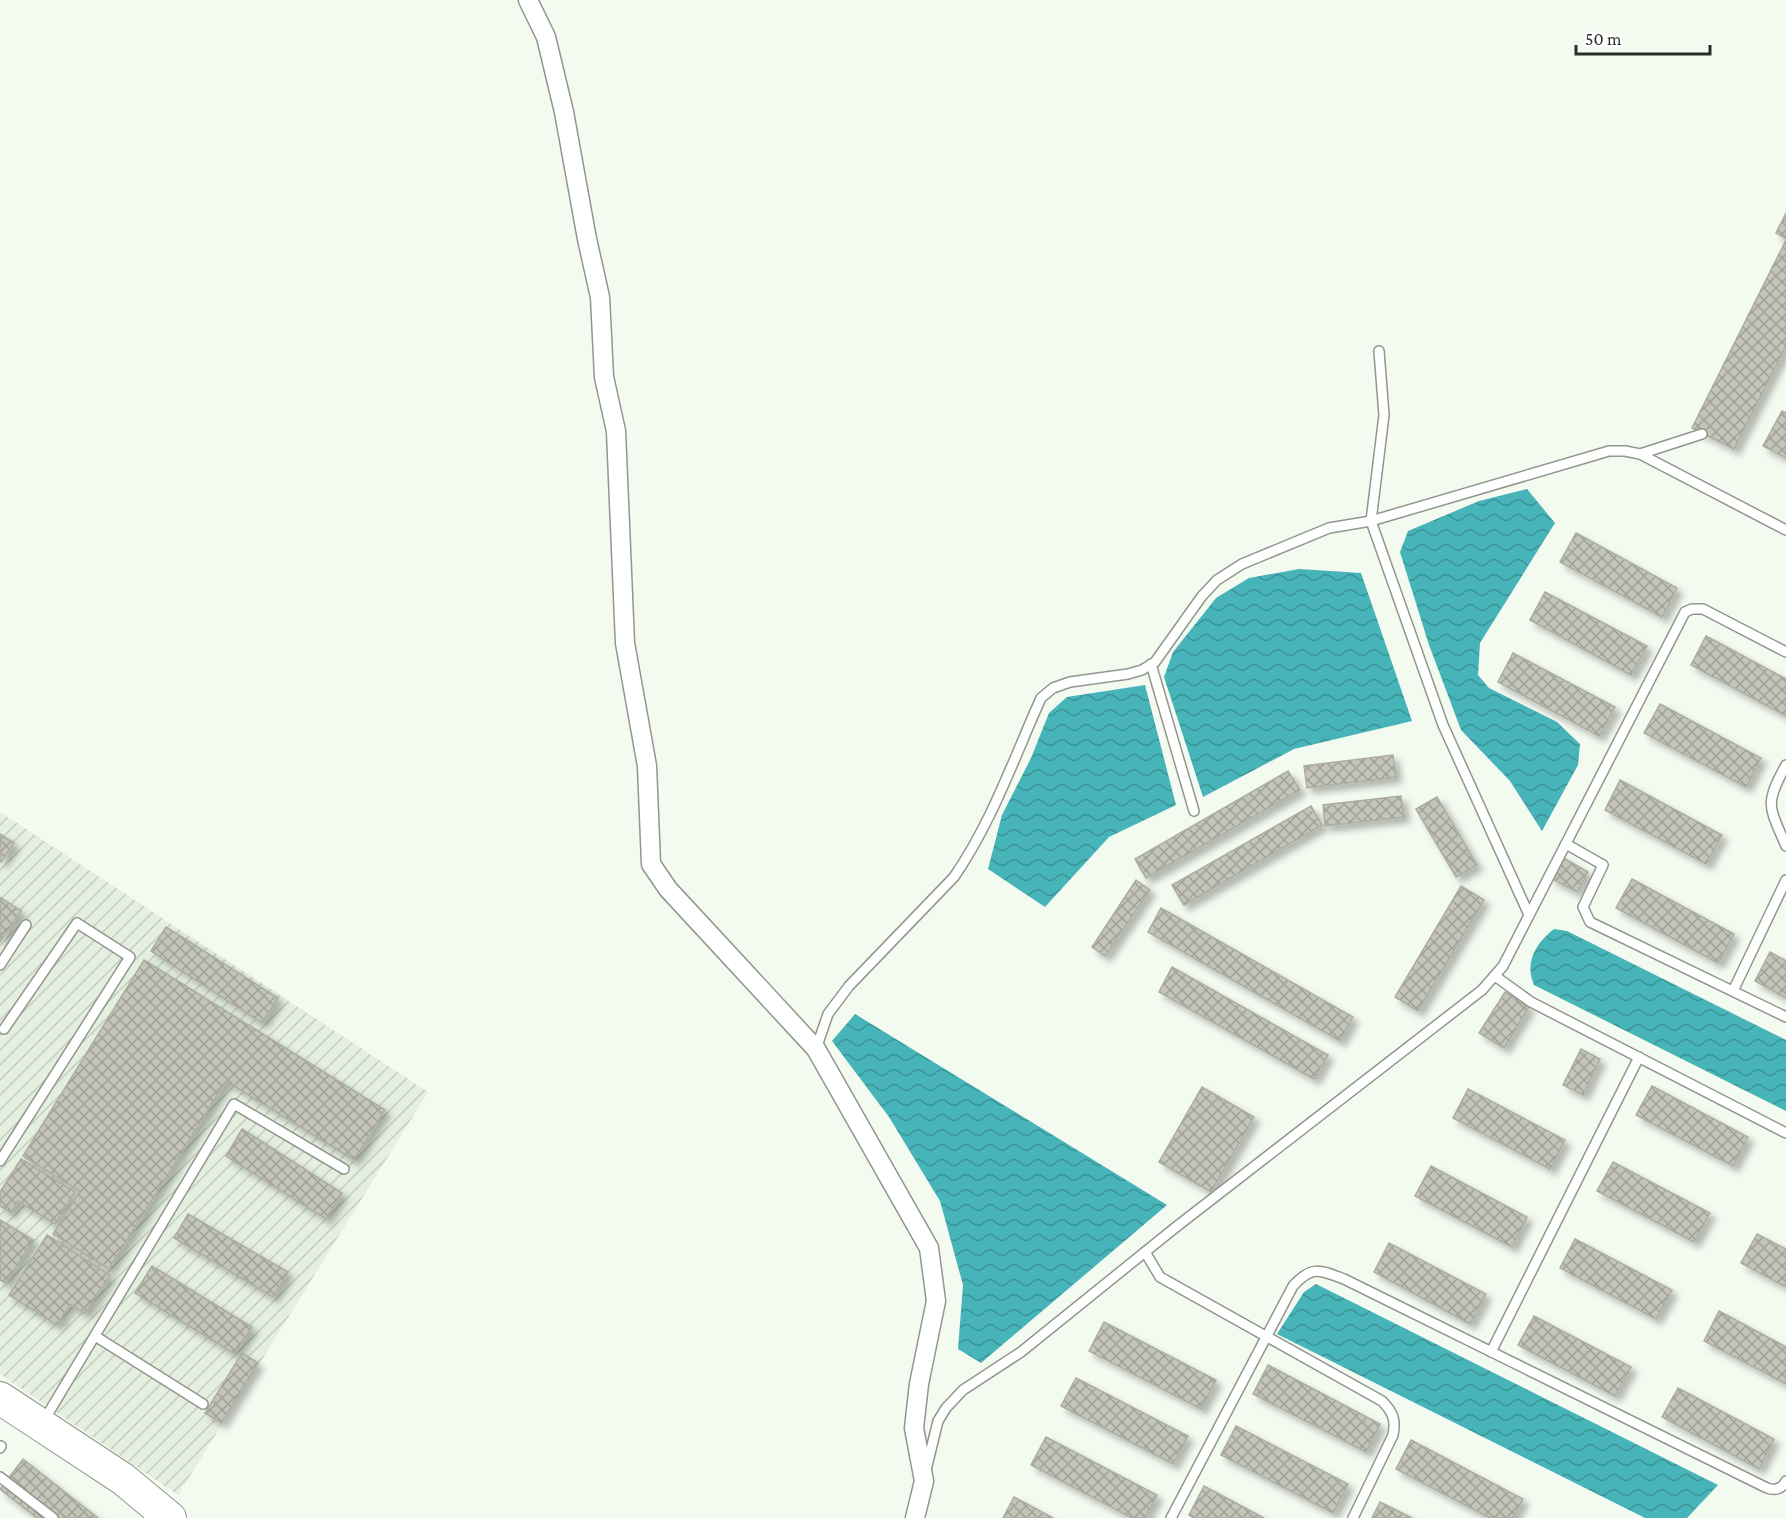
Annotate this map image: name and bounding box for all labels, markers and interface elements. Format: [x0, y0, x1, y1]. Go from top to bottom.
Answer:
scale bar [1576, 18, 1710, 56]
text: 50 m [1585, 29, 1622, 49]

